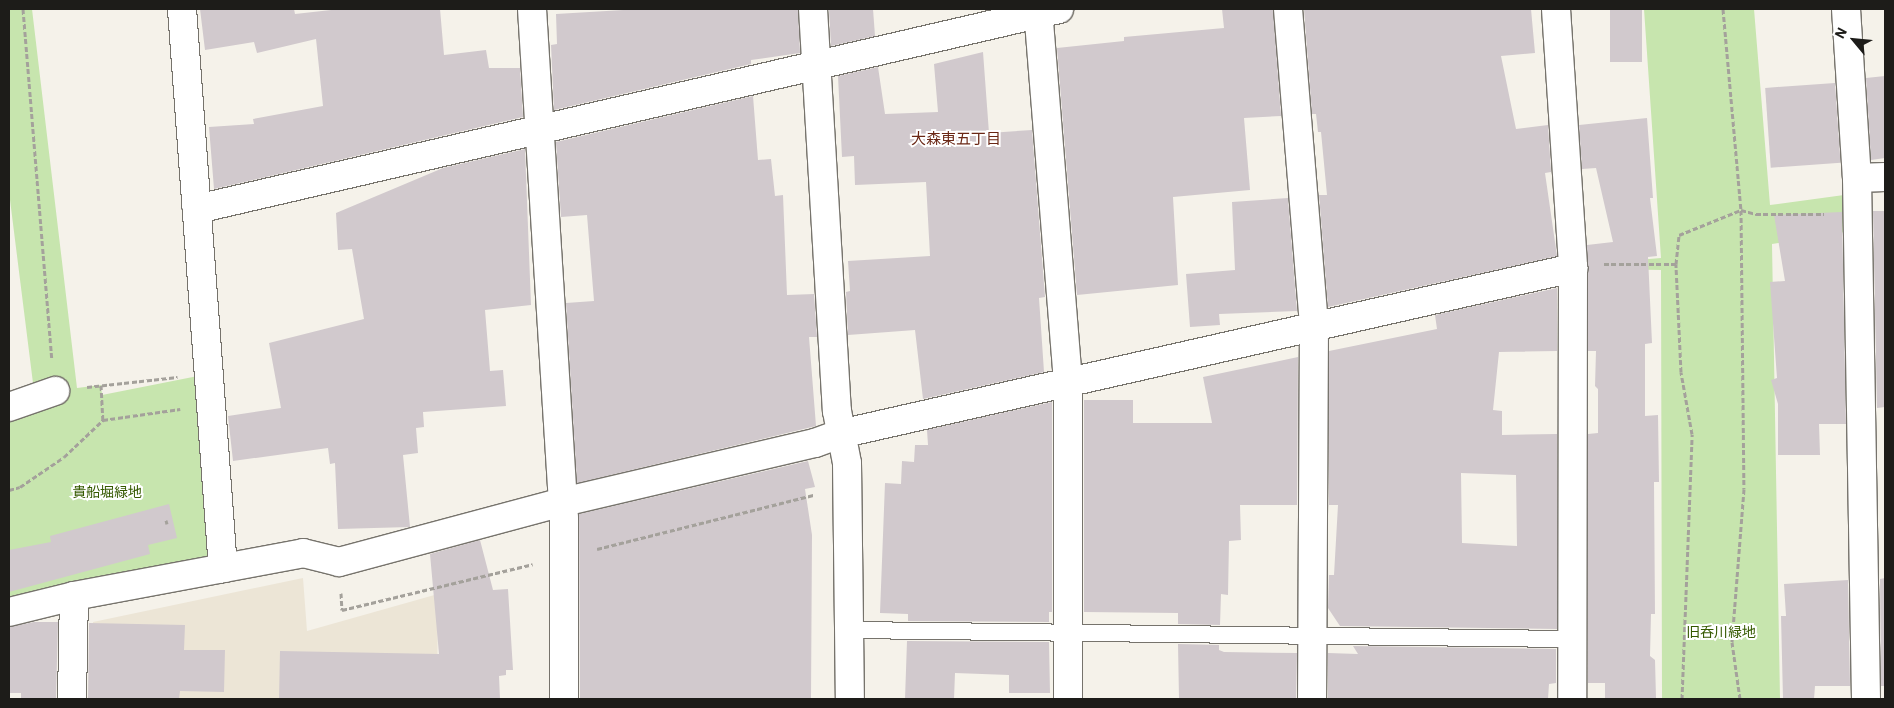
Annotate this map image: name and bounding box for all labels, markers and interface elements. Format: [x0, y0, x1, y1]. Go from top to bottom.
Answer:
north arrow [1829, 15, 1879, 65]
text: N [1830, 24, 1851, 42]
district label: 大森東五丁目 [911, 130, 1001, 148]
park label: 貴船堀緑地 [72, 484, 142, 500]
park label: 旧呑川緑地 [1686, 624, 1756, 640]

